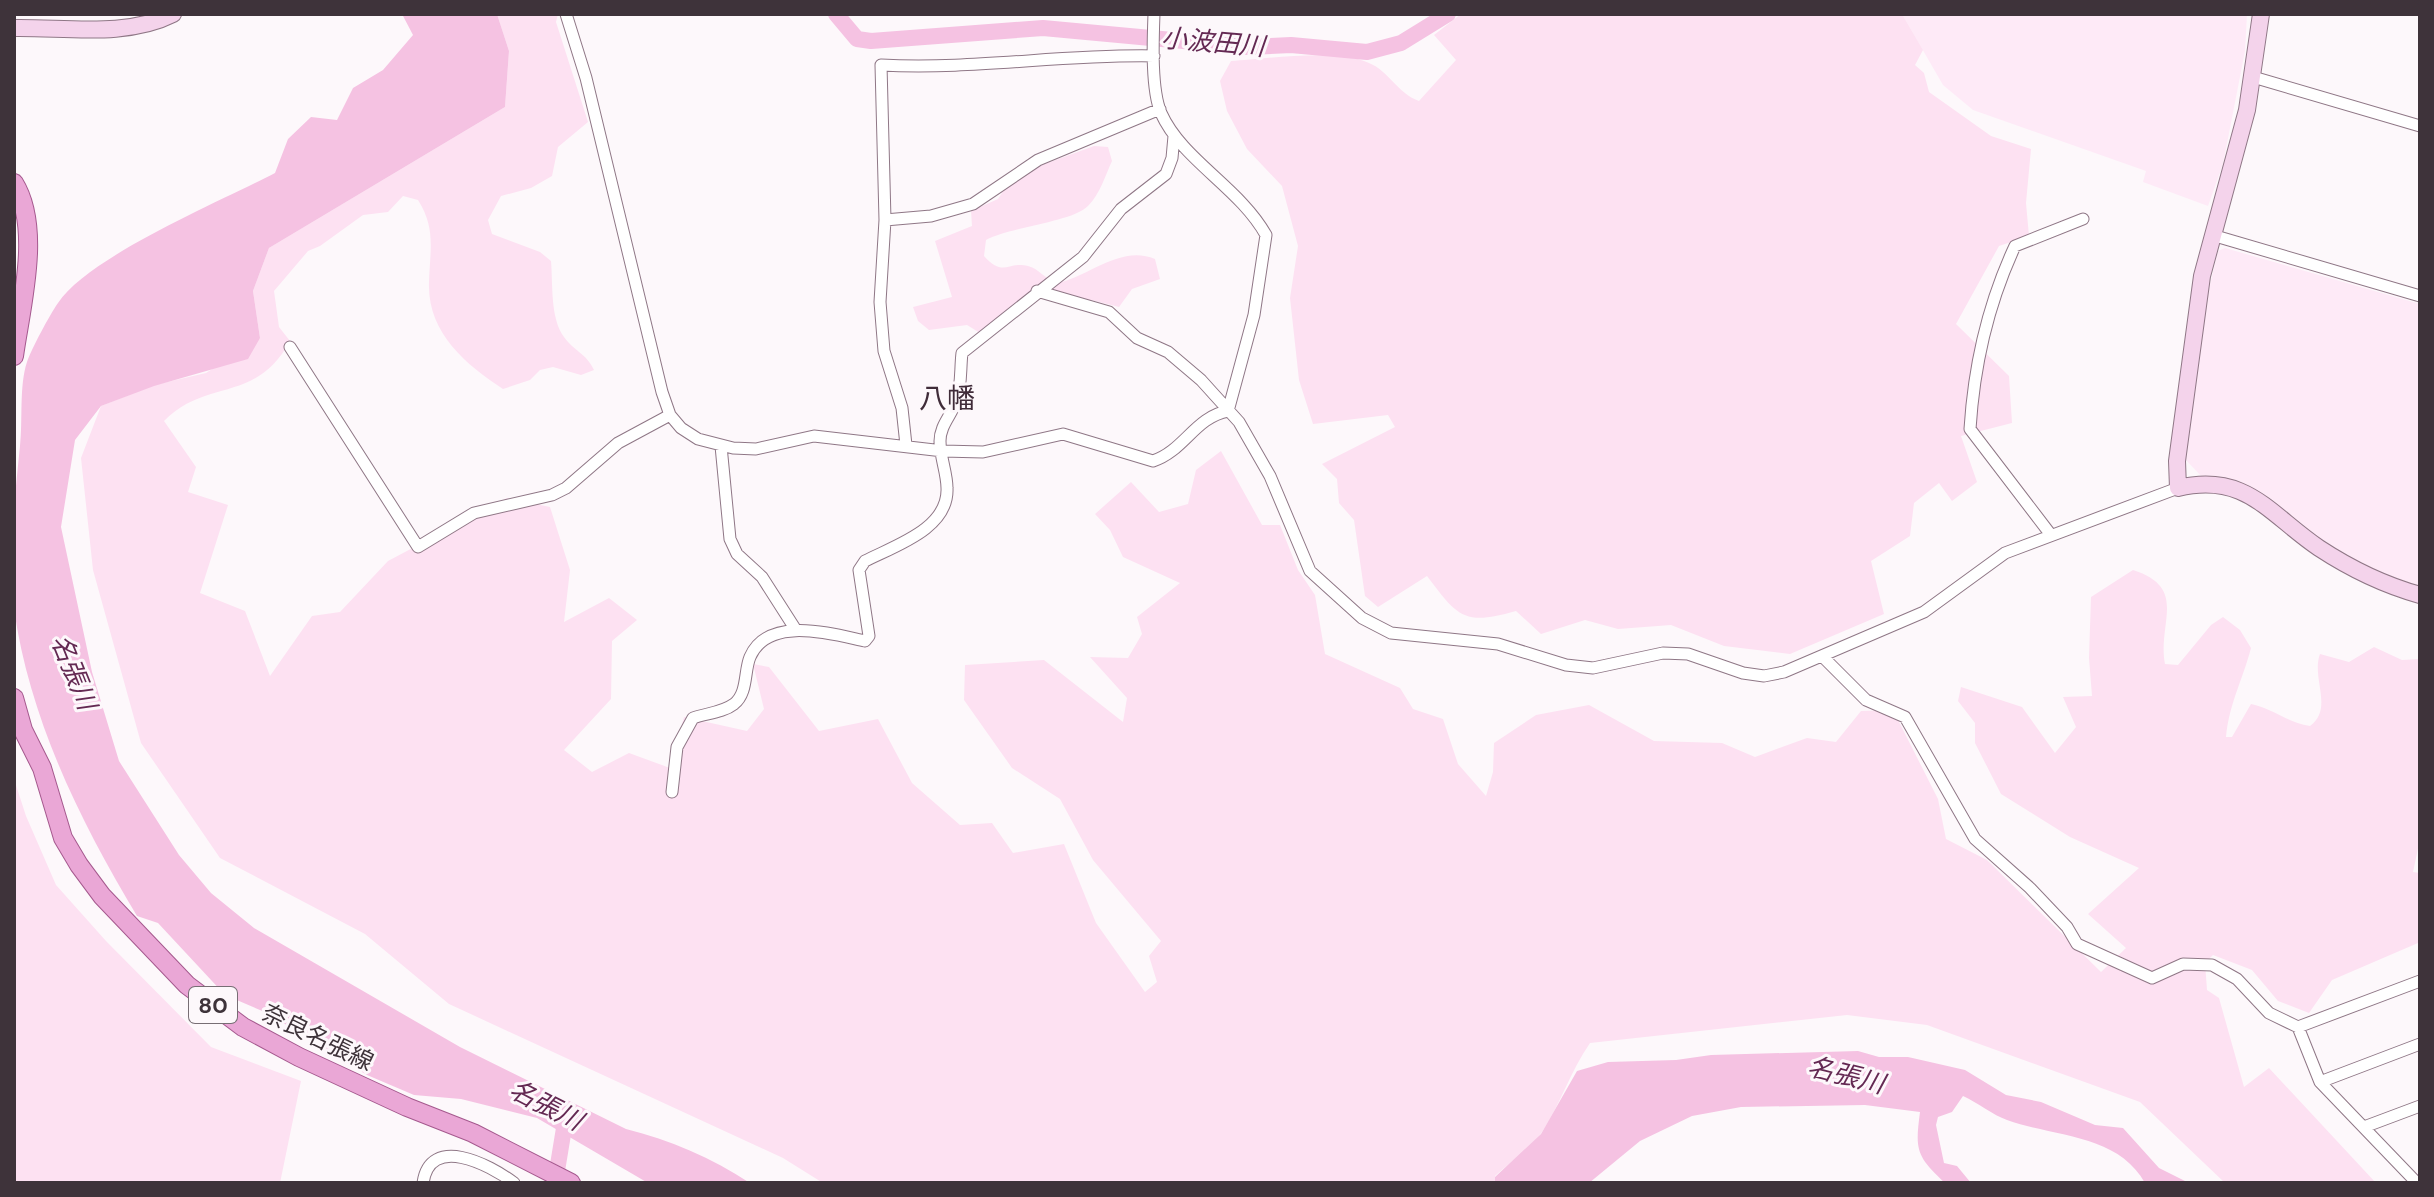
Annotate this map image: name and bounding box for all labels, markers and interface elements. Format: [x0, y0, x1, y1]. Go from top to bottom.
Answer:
water label: 小波田川 [1160, 21, 1269, 64]
district label: 八幡 [919, 380, 975, 417]
water label: 名張川 [44, 629, 105, 717]
road number: 80 [189, 987, 237, 1023]
street label: 奈良名張線 [257, 997, 379, 1077]
water label: 名張川 [1804, 1049, 1891, 1102]
water label: 名張川 [504, 1072, 591, 1139]

